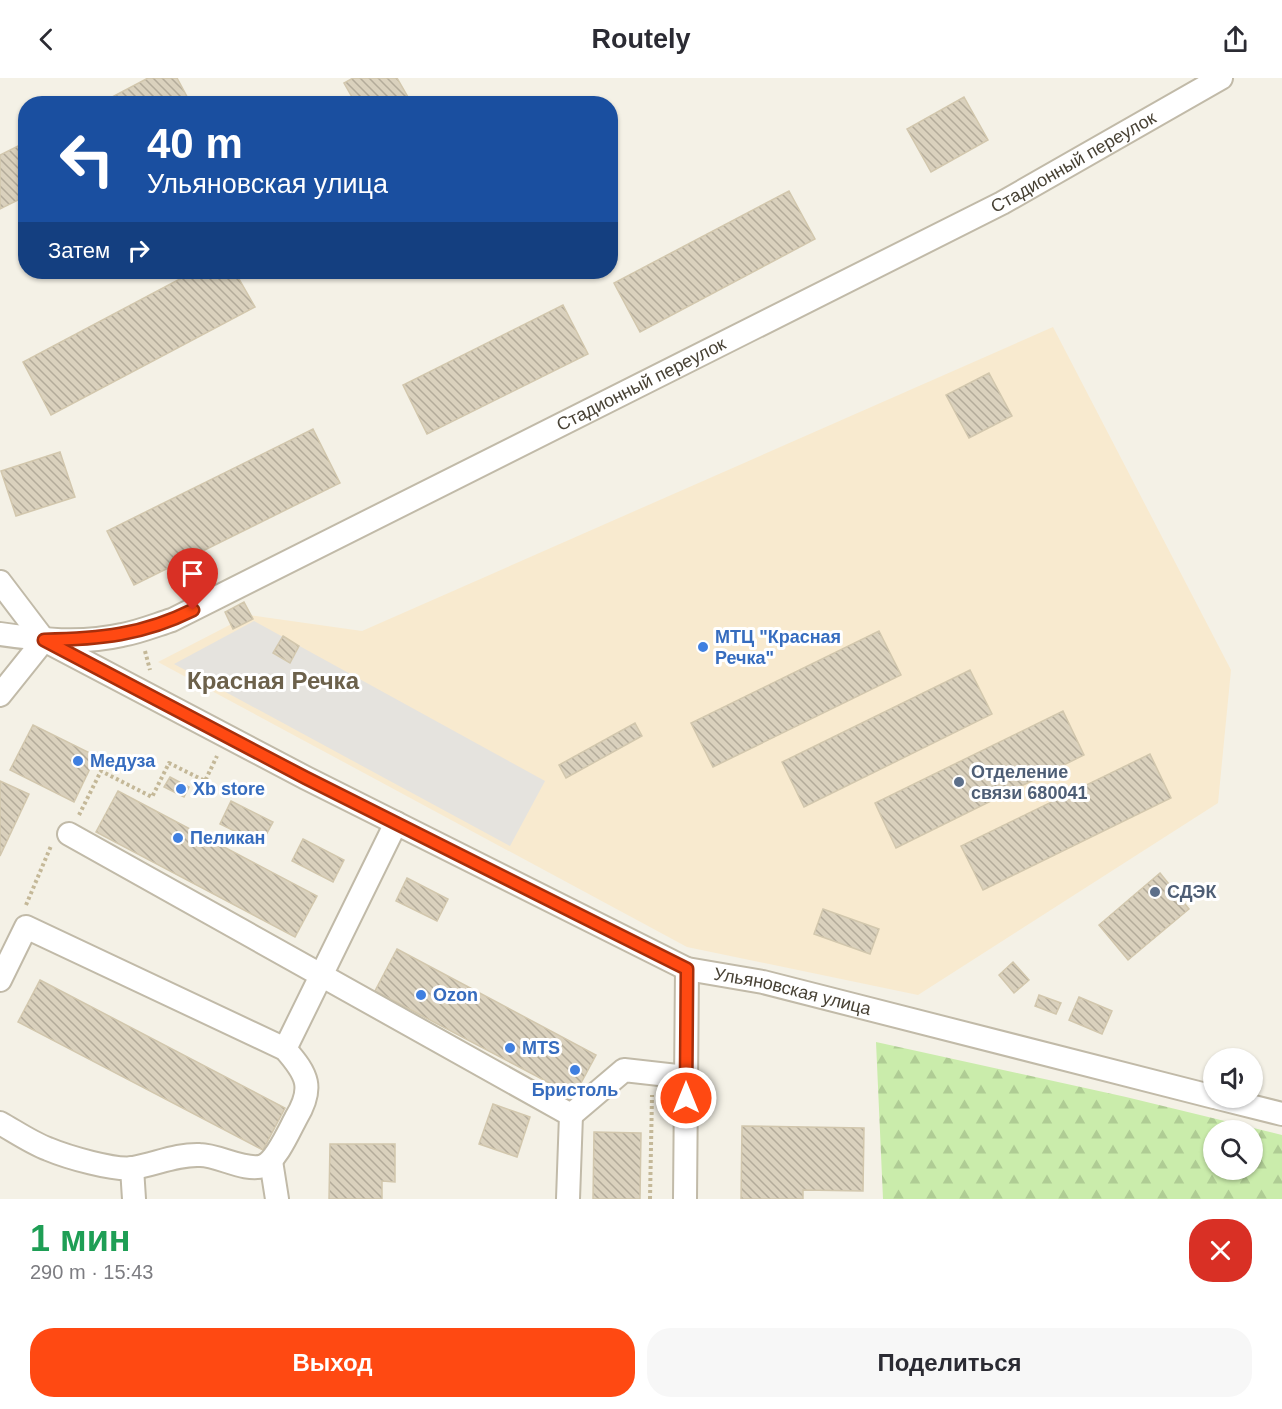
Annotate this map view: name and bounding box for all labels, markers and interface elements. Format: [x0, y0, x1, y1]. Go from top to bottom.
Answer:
icon: back [30, 23, 63, 56]
icon: share [1219, 23, 1252, 56]
text: Routely [591, 24, 691, 54]
street label: Стадионный переулок [988, 107, 1159, 217]
icon: left [48, 120, 126, 198]
text: 40 m [147, 120, 243, 167]
text: Ульяновская улица [147, 169, 388, 199]
icon: right [122, 234, 155, 267]
text: Затем [48, 238, 110, 263]
street label: Стадионный переулок [553, 333, 729, 435]
pin [167, 548, 218, 610]
icon: arrive [176, 557, 209, 590]
place label: МТЦ "Красная Речка" [715, 627, 841, 668]
marker: МТЦ "Красная Речка" [696, 640, 710, 654]
district label: Красная Речка [187, 667, 360, 694]
place label: Медуза [90, 751, 156, 771]
marker: Медуза [71, 754, 85, 768]
place label: Отделение связи 680041 [971, 762, 1087, 803]
marker: Отделение связи 680041 [952, 775, 966, 789]
place label: Xb store [193, 779, 265, 799]
marker: Xb store [174, 782, 188, 796]
place label: Пеликан [190, 828, 265, 848]
marker: Пеликан [171, 831, 185, 845]
place label: СДЭК [1167, 882, 1217, 902]
marker: СДЭК [1148, 885, 1162, 899]
street label: Ульяновская улица [712, 964, 874, 1019]
place label: Ozon [433, 985, 478, 1005]
marker: Ozon [414, 988, 428, 1002]
place label: MTS [522, 1038, 560, 1058]
marker: MTS [503, 1041, 517, 1055]
map controls [1203, 1048, 1263, 1180]
button: sound [1203, 1048, 1263, 1108]
marker: Бристоль [568, 1063, 582, 1077]
position arrow [654, 1066, 718, 1130]
place label: Бристоль [532, 1080, 618, 1100]
button: search [1203, 1120, 1263, 1180]
text: 1 мин [30, 1218, 131, 1259]
button: close [1189, 1219, 1252, 1282]
text: 290 m · 15:43 [30, 1261, 153, 1283]
button: Выход [30, 1328, 635, 1397]
button: Поделиться [647, 1328, 1252, 1397]

